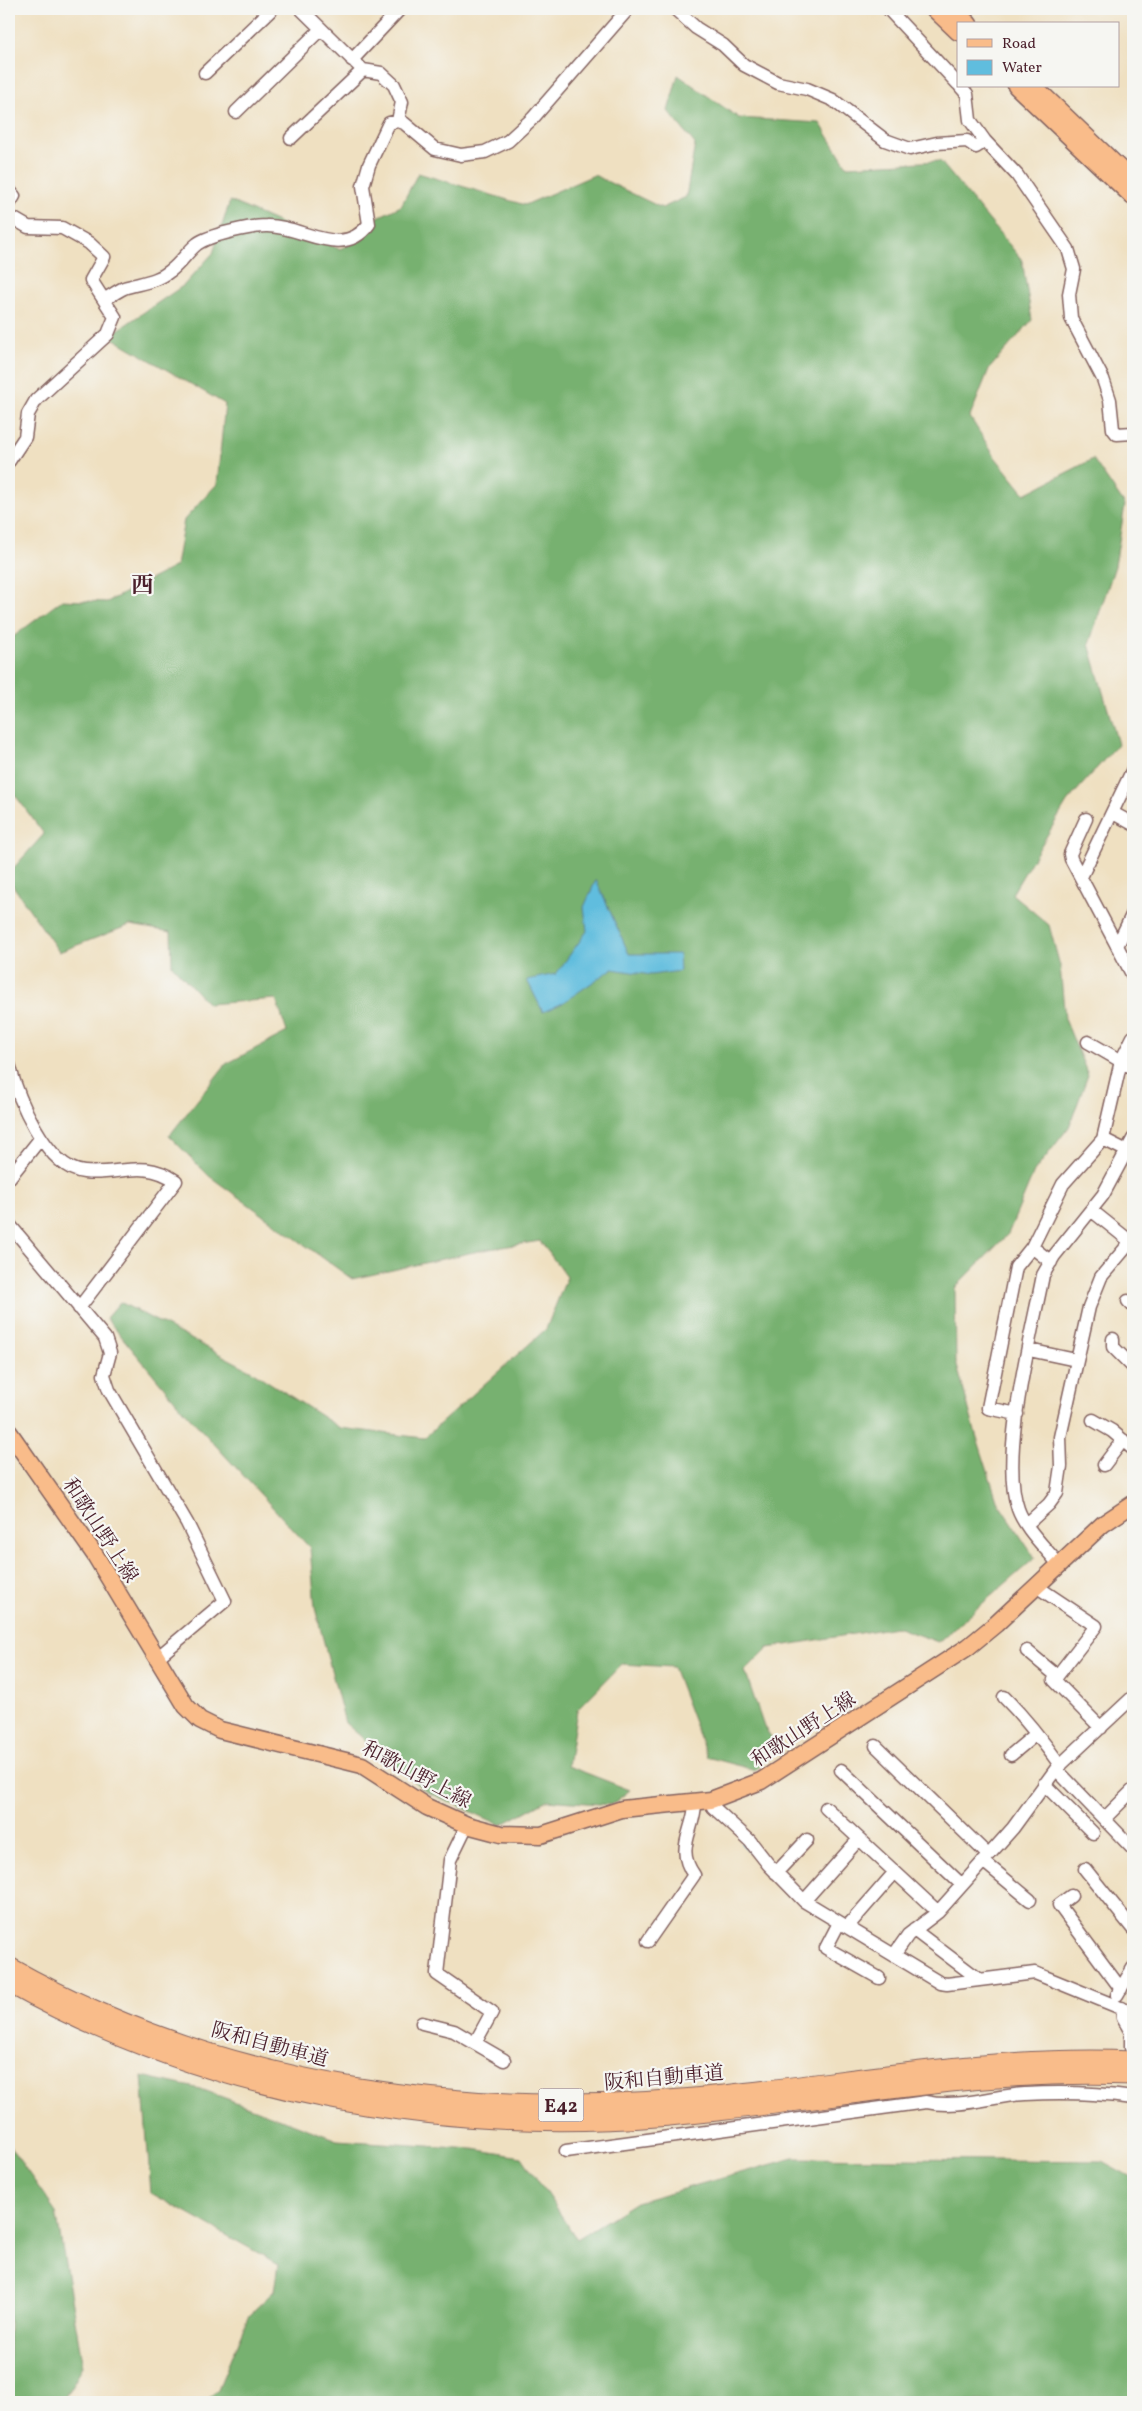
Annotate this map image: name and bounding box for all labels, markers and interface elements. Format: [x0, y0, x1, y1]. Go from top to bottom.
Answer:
legend [957, 22, 1120, 88]
text: Road [1002, 34, 1036, 55]
text: Water [1002, 58, 1042, 79]
district label: 西 [131, 571, 153, 602]
street label: 和歌山野上線 [55, 1473, 144, 1589]
street label: 和歌山野上線 [746, 1686, 862, 1775]
street label: 和歌山野上線 [357, 1735, 476, 1816]
street label: 阪和自動車道 [208, 2017, 331, 2075]
street label: 阪和自動車道 [603, 2060, 725, 2098]
road number: E42 [538, 2088, 584, 2122]

